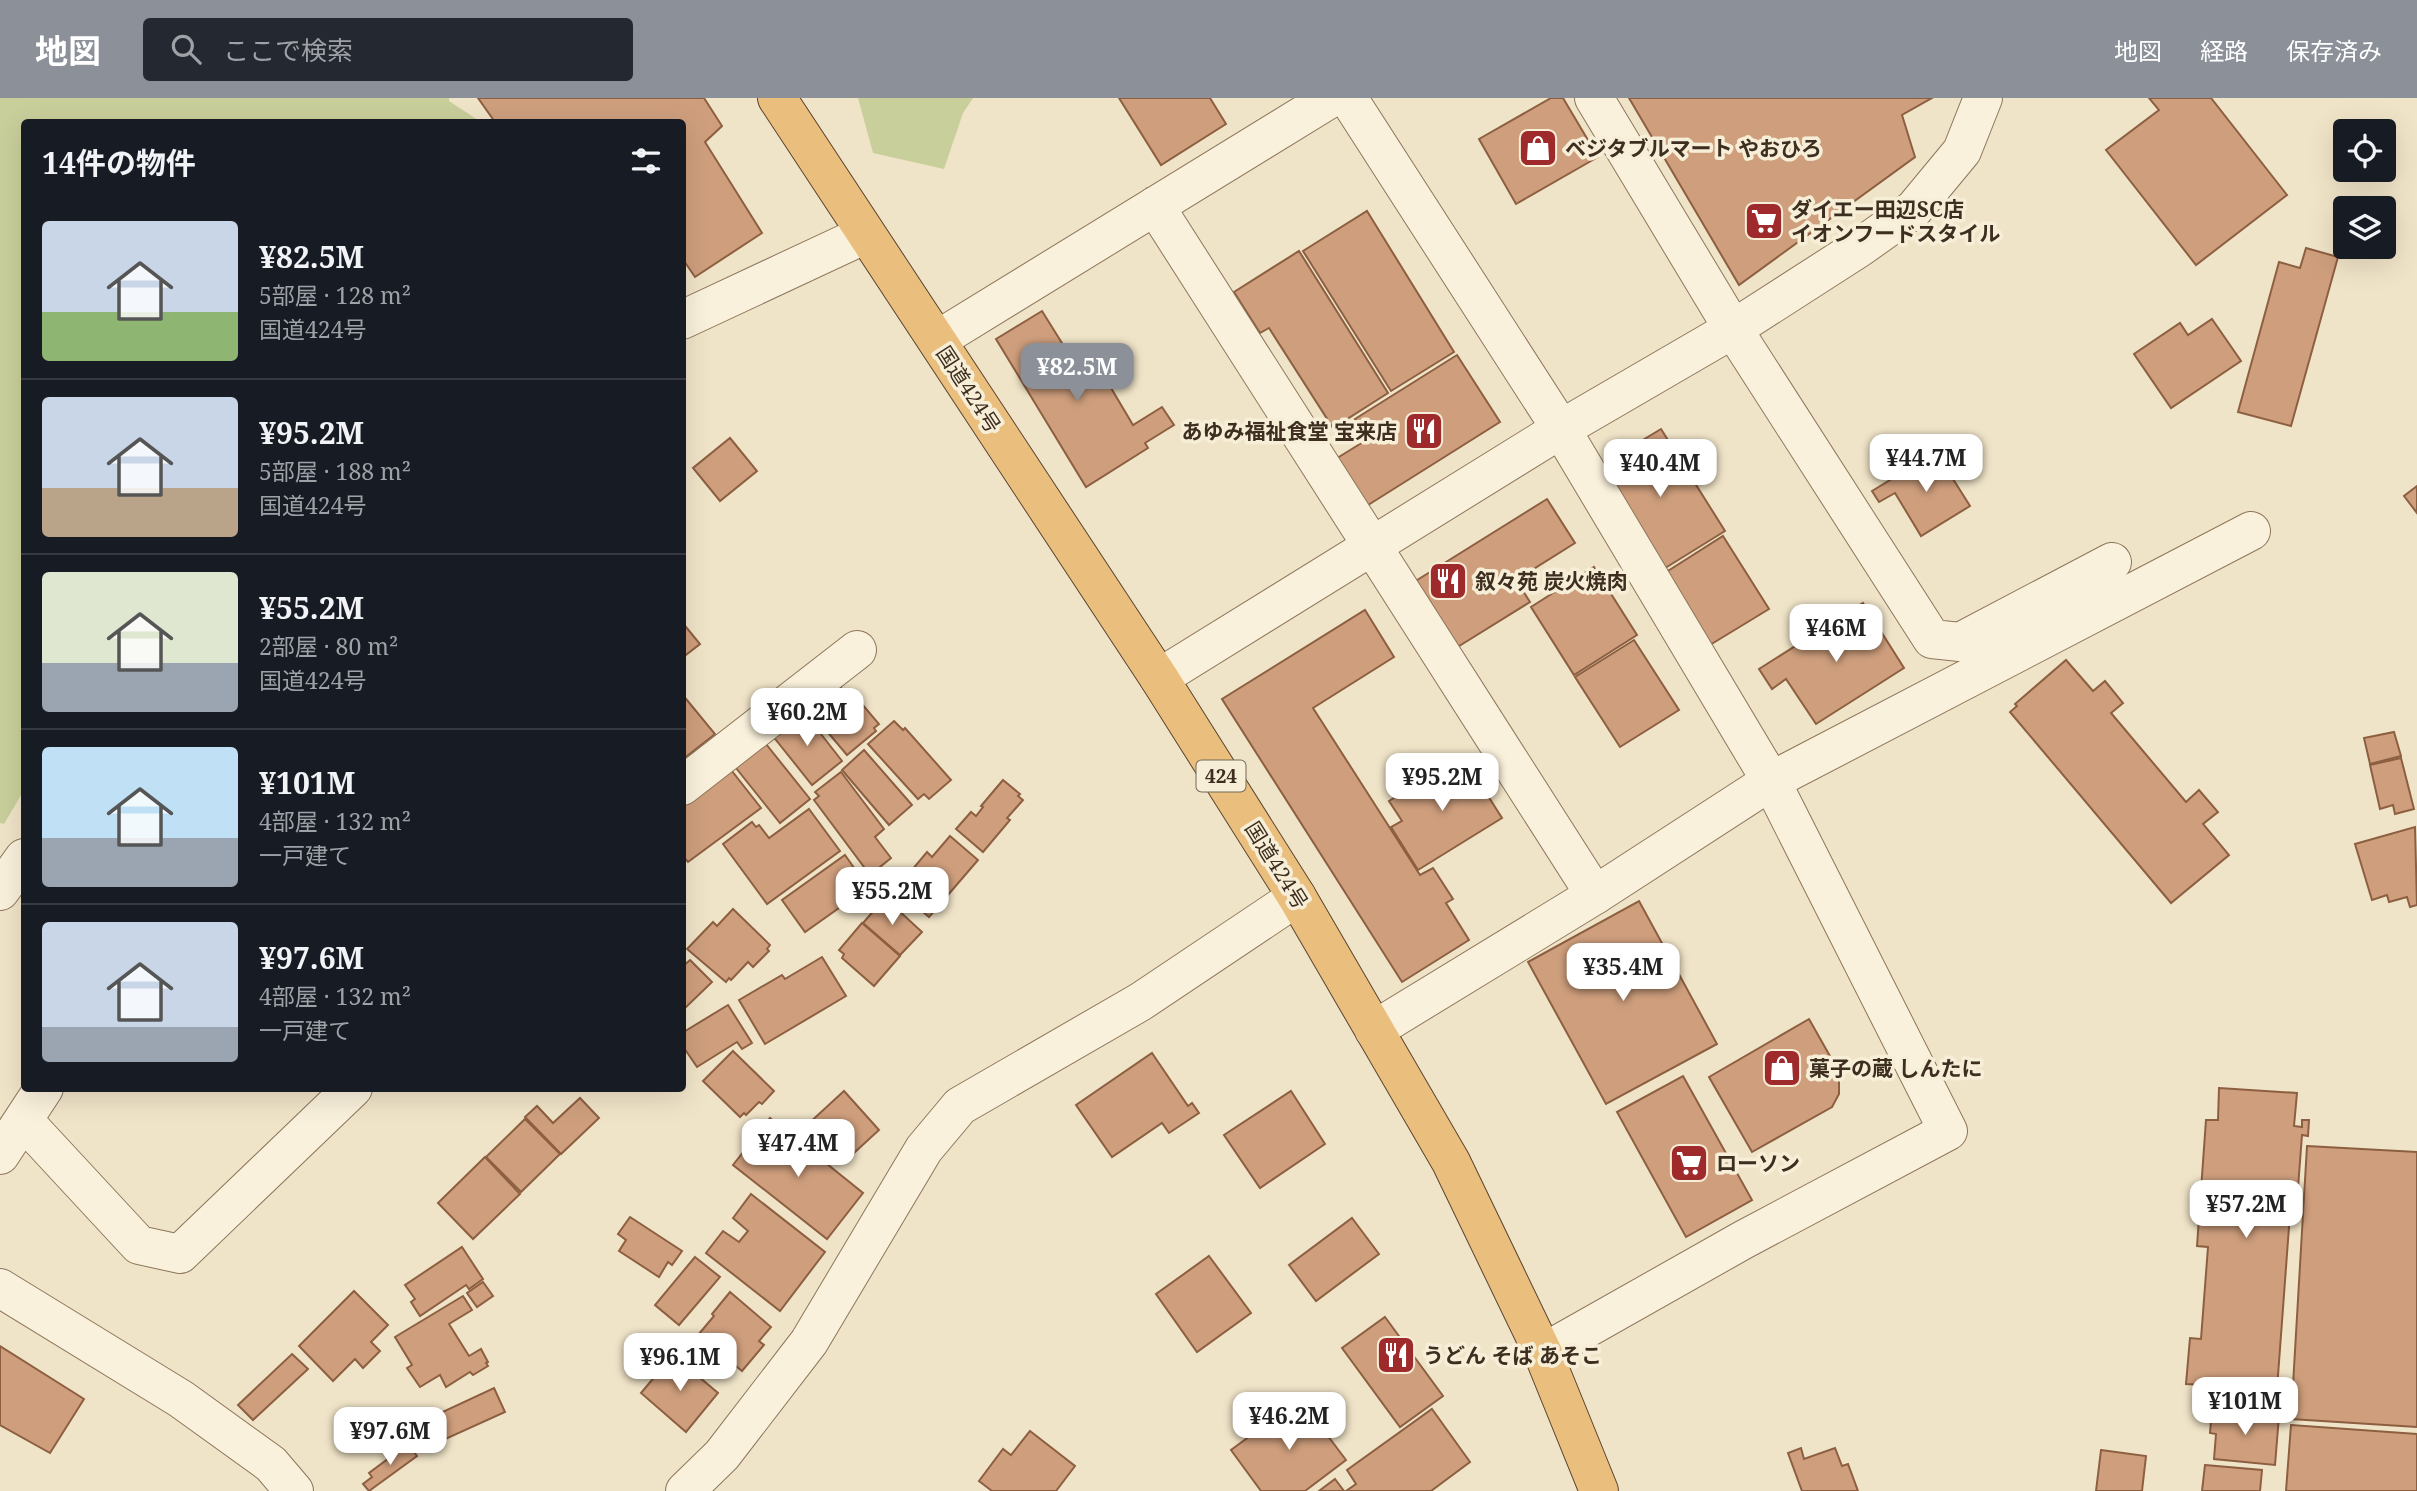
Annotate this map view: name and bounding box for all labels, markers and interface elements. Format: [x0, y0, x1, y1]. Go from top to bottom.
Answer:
search box [143, 18, 633, 81]
text: 地図 [35, 28, 101, 73]
icon: search [167, 30, 205, 68]
text: ここで検索 [223, 32, 353, 68]
text: 地図 [2114, 34, 2162, 67]
text: 経路 [2200, 34, 2248, 67]
text: 保存済み [2286, 34, 2382, 67]
map controls [2333, 119, 2396, 259]
button: locate [2333, 119, 2396, 182]
shop icon: ベジタブルマート やおひろ [1517, 127, 1559, 169]
place label: ベジタブルマート やおひろ [1565, 134, 1822, 162]
text: 14件の物件 [42, 142, 196, 183]
icon: filters [627, 142, 665, 180]
place label: ダイエー田辺SC店 イオンフードスタイル [1791, 195, 2000, 247]
button: layers [2333, 196, 2396, 259]
supermarket icon: ダイエー田辺SC店 イオンフードスタイル [1743, 200, 1785, 242]
text: ¥82.5M [259, 236, 364, 277]
icon: home [98, 249, 182, 333]
text: 5部屋 · 128 m² [259, 279, 411, 311]
text: 国道424号 [259, 313, 367, 345]
street label: 国道424号 [931, 340, 1007, 438]
pin: ¥82.5M [1020, 344, 1134, 403]
text: ¥82.5M [1037, 350, 1117, 382]
restaurant icon: あゆみ福祉食堂 宝来店 [1403, 410, 1445, 452]
text: ¥95.2M [259, 412, 364, 453]
place label: あゆみ福祉食堂 宝来店 [1182, 417, 1397, 445]
icon: home [98, 425, 182, 509]
pin: ¥44.7M [1869, 434, 1983, 494]
pin: ¥40.4M [1603, 440, 1717, 499]
text: ¥44.7M [1886, 441, 1966, 473]
text: ¥40.4M [1620, 446, 1700, 478]
text: 5部屋 · 188 m² [259, 455, 411, 487]
text: 国道424号 [259, 489, 367, 521]
restaurant icon: 叙々苑 炭火焼肉 [1427, 560, 1469, 602]
place label: 叙々苑 炭火焼肉 [1475, 567, 1627, 595]
text: ¥55.2M [259, 587, 364, 628]
icon: home [98, 600, 182, 684]
pin: ¥46M [1795, 604, 1877, 664]
text: ¥46M [1806, 611, 1866, 643]
text: 2部屋 · 80 m² [259, 630, 398, 662]
text: 国道424号 [259, 664, 367, 696]
pin: ¥60.2M [750, 688, 864, 748]
text: ¥60.2M [767, 695, 847, 727]
pin: ¥95.2M [1385, 754, 1499, 813]
text: ¥95.2M [1402, 760, 1482, 792]
road number: 424 [1196, 761, 1246, 792]
text: ¥101M [259, 762, 355, 803]
icon: home [98, 775, 182, 859]
text: 4部屋 · 132 m² [259, 805, 411, 837]
street label: 国道424号 [1239, 816, 1315, 914]
text: 一戸建て [259, 839, 351, 871]
pin: ¥55.2M [835, 868, 949, 927]
text: ¥55.2M [852, 874, 932, 906]
text: ¥97.6M [259, 937, 364, 978]
pin: ¥35.4M [1566, 944, 1680, 1003]
icon: home [98, 950, 182, 1034]
text: ¥35.4M [1583, 950, 1663, 982]
text: 4部屋 · 132 m² [259, 980, 411, 1012]
text: 一戸建て [259, 1014, 351, 1046]
shop icon: 菓子の蔵 しんたに [1761, 1047, 1803, 1089]
place label: 菓子の蔵 しんたに [1809, 1054, 1982, 1082]
pin: ¥47.4M [741, 1119, 855, 1179]
text: ¥47.4M [758, 1126, 838, 1158]
supermarket icon: ローソン [1668, 1142, 1710, 1184]
place label: ローソン [1716, 1149, 1800, 1177]
pin: ¥57.2M [2189, 1180, 2303, 1240]
text: ¥57.2M [2206, 1187, 2286, 1219]
pin: ¥96.1M [623, 1334, 737, 1393]
restaurant icon: うどん そば あそこ [1375, 1334, 1417, 1376]
text: ¥96.1M [640, 1340, 720, 1372]
place label: うどん そば あそこ [1423, 1341, 1602, 1369]
pin: ¥101M [2196, 1378, 2294, 1437]
text: ¥101M [2208, 1384, 2282, 1416]
pin: ¥46.2M [1232, 1392, 1346, 1452]
text: ¥46.2M [1249, 1399, 1329, 1431]
pin: ¥97.6M [333, 1408, 447, 1467]
text: ¥97.6M [350, 1414, 430, 1446]

